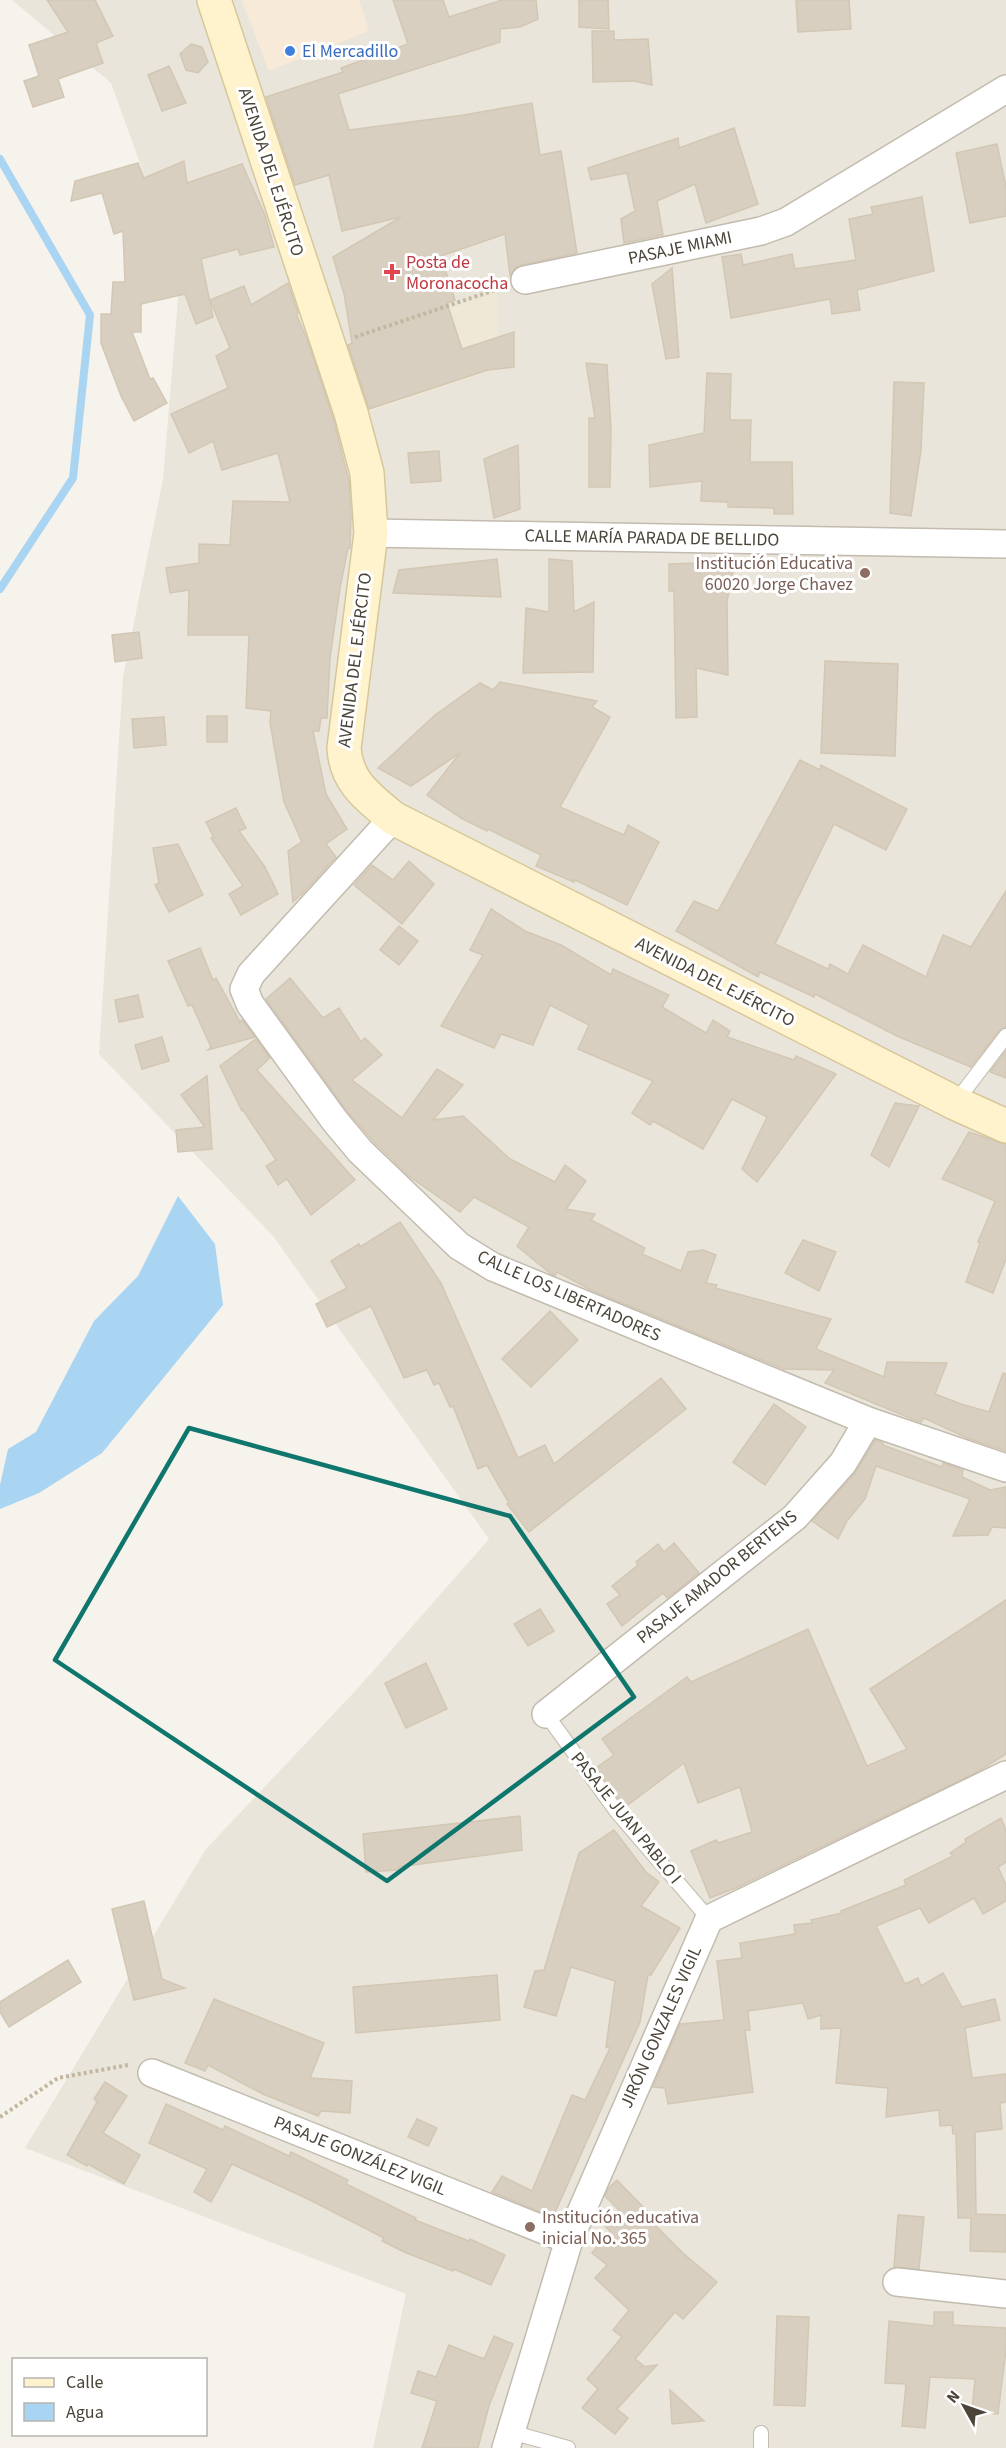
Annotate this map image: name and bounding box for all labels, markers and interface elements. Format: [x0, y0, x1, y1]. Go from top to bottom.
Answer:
place label: El Mercadillo [302, 39, 398, 64]
marker: El Mercadillo [283, 44, 297, 58]
street label: AVENIDA DEL EJÉRCITO [232, 85, 310, 260]
street label: PASAJE MIAMI [626, 225, 734, 271]
place label: Posta de Moronacocha [406, 250, 508, 296]
marker: Posta de Moronacocha [383, 263, 401, 281]
street label: CALLE MARÍA PARADA DE BELLIDO [524, 523, 780, 553]
place label: Institución Educativa 60020 Jorge Chavez [695, 551, 853, 597]
marker: Institución Educativa 60020 Jorge Chavez [858, 566, 872, 580]
street label: AVENIDA DEL EJÉRCITO [332, 571, 378, 749]
street label: AVENIDA DEL EJÉRCITO [631, 931, 799, 1033]
street label: CALLE LOS LIBERTADORES [473, 1244, 665, 1348]
street label: PASAJE AMADOR BERTENS [631, 1504, 803, 1650]
street label: PASAJE JUAN PABLO I [565, 1747, 687, 1889]
street label: JIRÓN GONZALES VIGIL [614, 1942, 708, 2112]
street label: PASAJE GONZÁLEZ VIGIL [270, 2110, 450, 2202]
place label: Institución educativa inicial No. 365 [542, 2205, 699, 2251]
marker: Institución educativa inicial No. 365 [523, 2220, 537, 2234]
legend [12, 2358, 207, 2436]
text: Calle [66, 2370, 104, 2395]
north arrow [934, 2376, 994, 2436]
text: N [941, 2386, 965, 2408]
text: Agua [66, 2400, 104, 2425]

